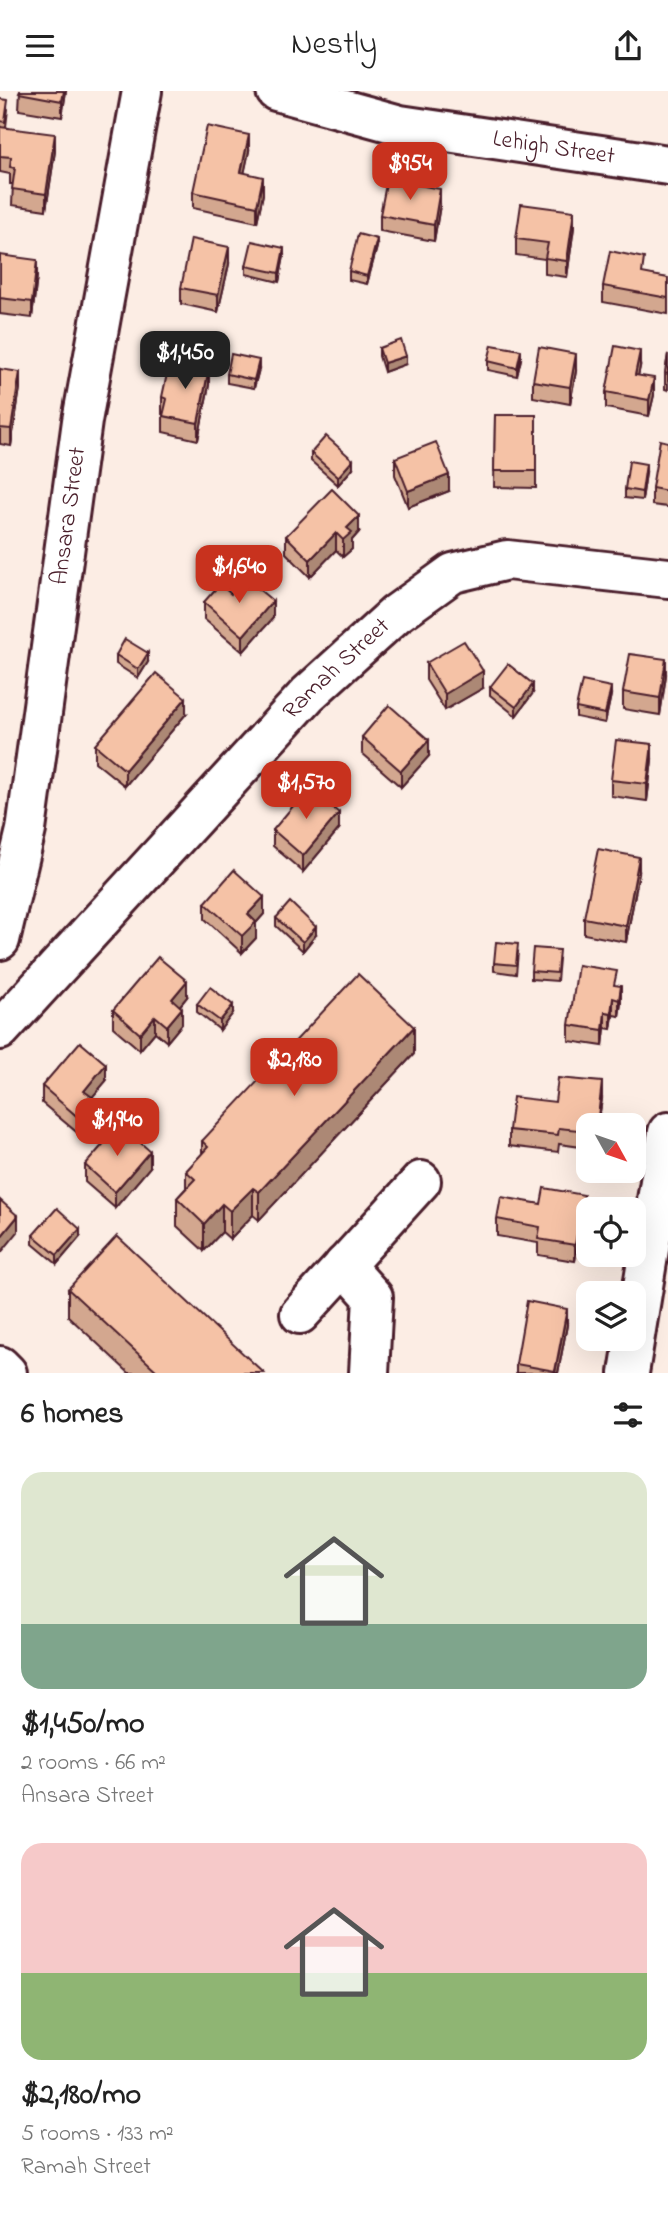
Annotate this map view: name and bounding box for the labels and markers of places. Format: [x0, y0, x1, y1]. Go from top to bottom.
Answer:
pin: $954 [369, 143, 451, 202]
pin: $1,450 [128, 331, 242, 391]
pin: $1,640 [182, 545, 296, 605]
pin: $1,570 [249, 761, 363, 821]
pin: $2,180 [237, 1039, 351, 1098]
pin: $1,940 [60, 1098, 174, 1158]

